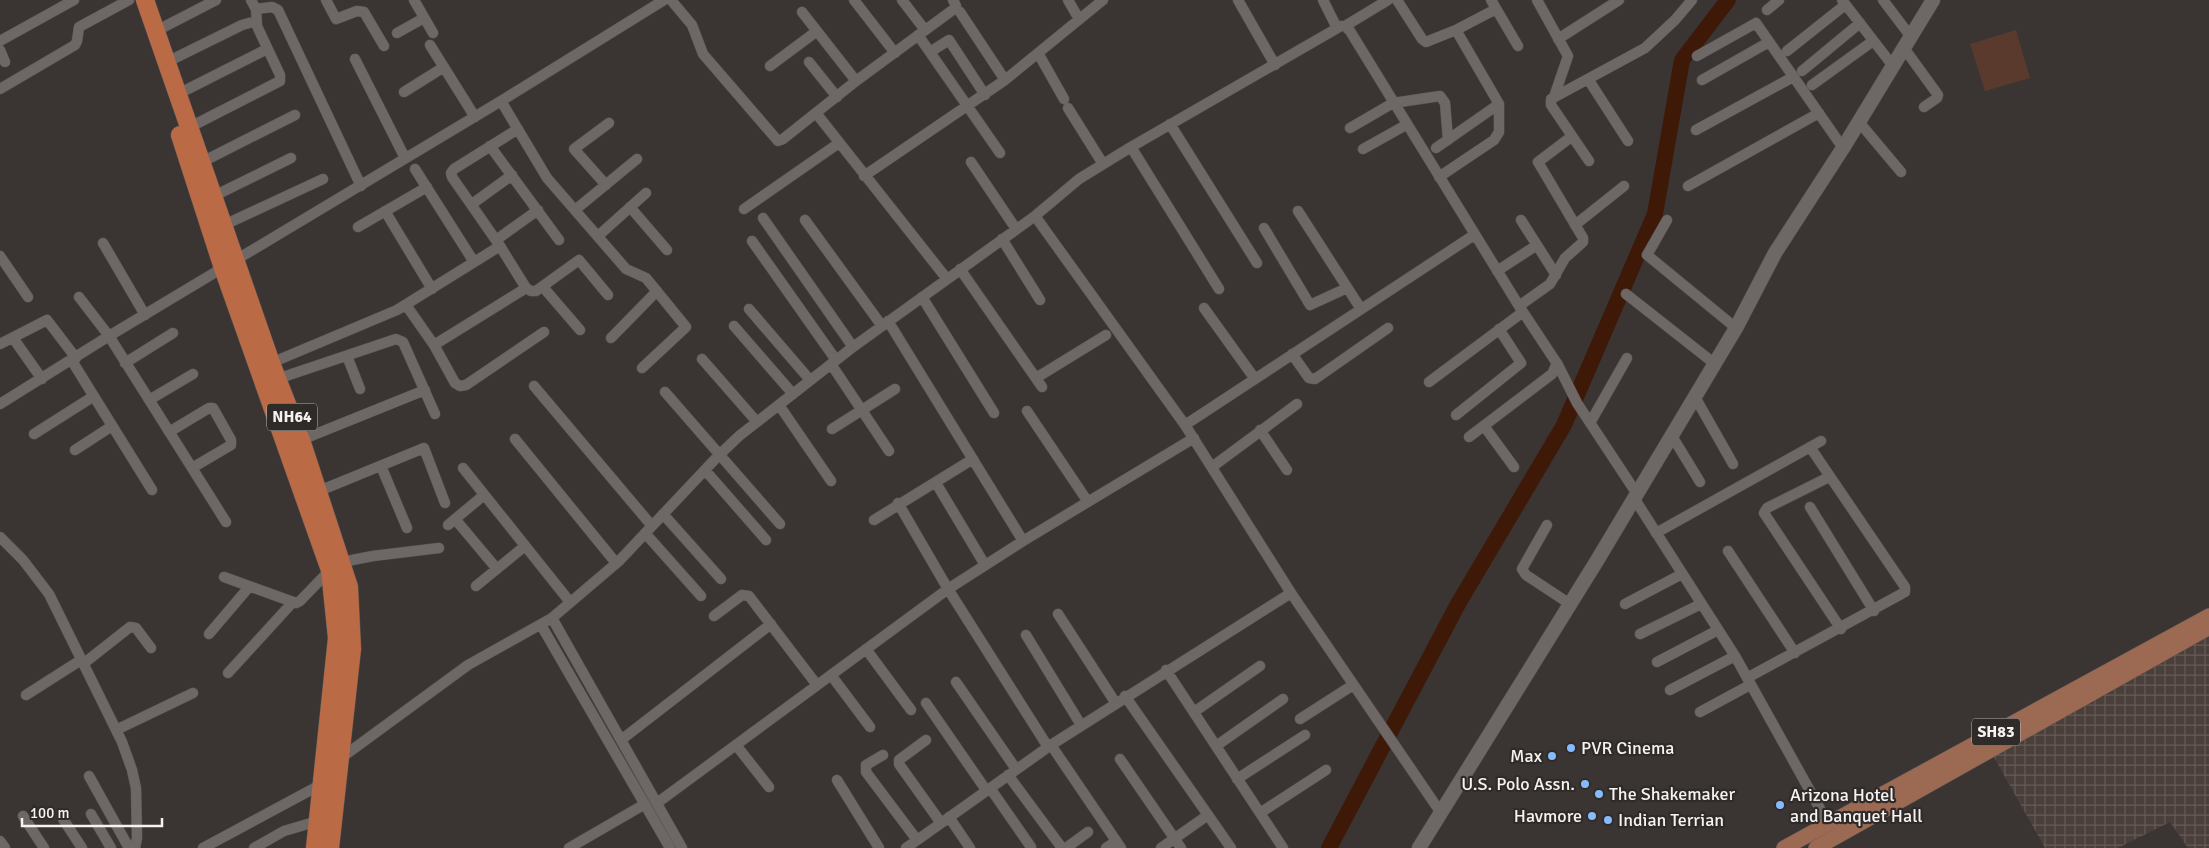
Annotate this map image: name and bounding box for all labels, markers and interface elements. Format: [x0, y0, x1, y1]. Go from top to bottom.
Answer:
road number: NH64 [267, 404, 317, 431]
road number: SH83 [1972, 719, 2020, 746]
place label: PVR Cinema [1581, 737, 1674, 759]
marker: PVR Cinema [1565, 742, 1577, 754]
place label: Max [1510, 745, 1543, 767]
marker: Max [1546, 750, 1558, 762]
place label: U.S. Polo Assn. [1461, 773, 1575, 795]
marker: U.S. Polo Assn. [1579, 778, 1591, 790]
place label: The Shakemaker [1609, 783, 1735, 805]
place label: Arizona Hotel and Banquet Hall [1790, 784, 1923, 827]
marker: The Shakemaker [1593, 788, 1605, 800]
scale bar [22, 796, 162, 828]
marker: Arizona Hotel and Banquet Hall [1774, 799, 1786, 811]
text: 100 m [30, 804, 70, 822]
place label: Havmore [1514, 805, 1582, 827]
place label: Indian Terrian [1618, 809, 1724, 831]
marker: Havmore [1586, 810, 1598, 822]
marker: Indian Terrian [1602, 814, 1614, 826]

